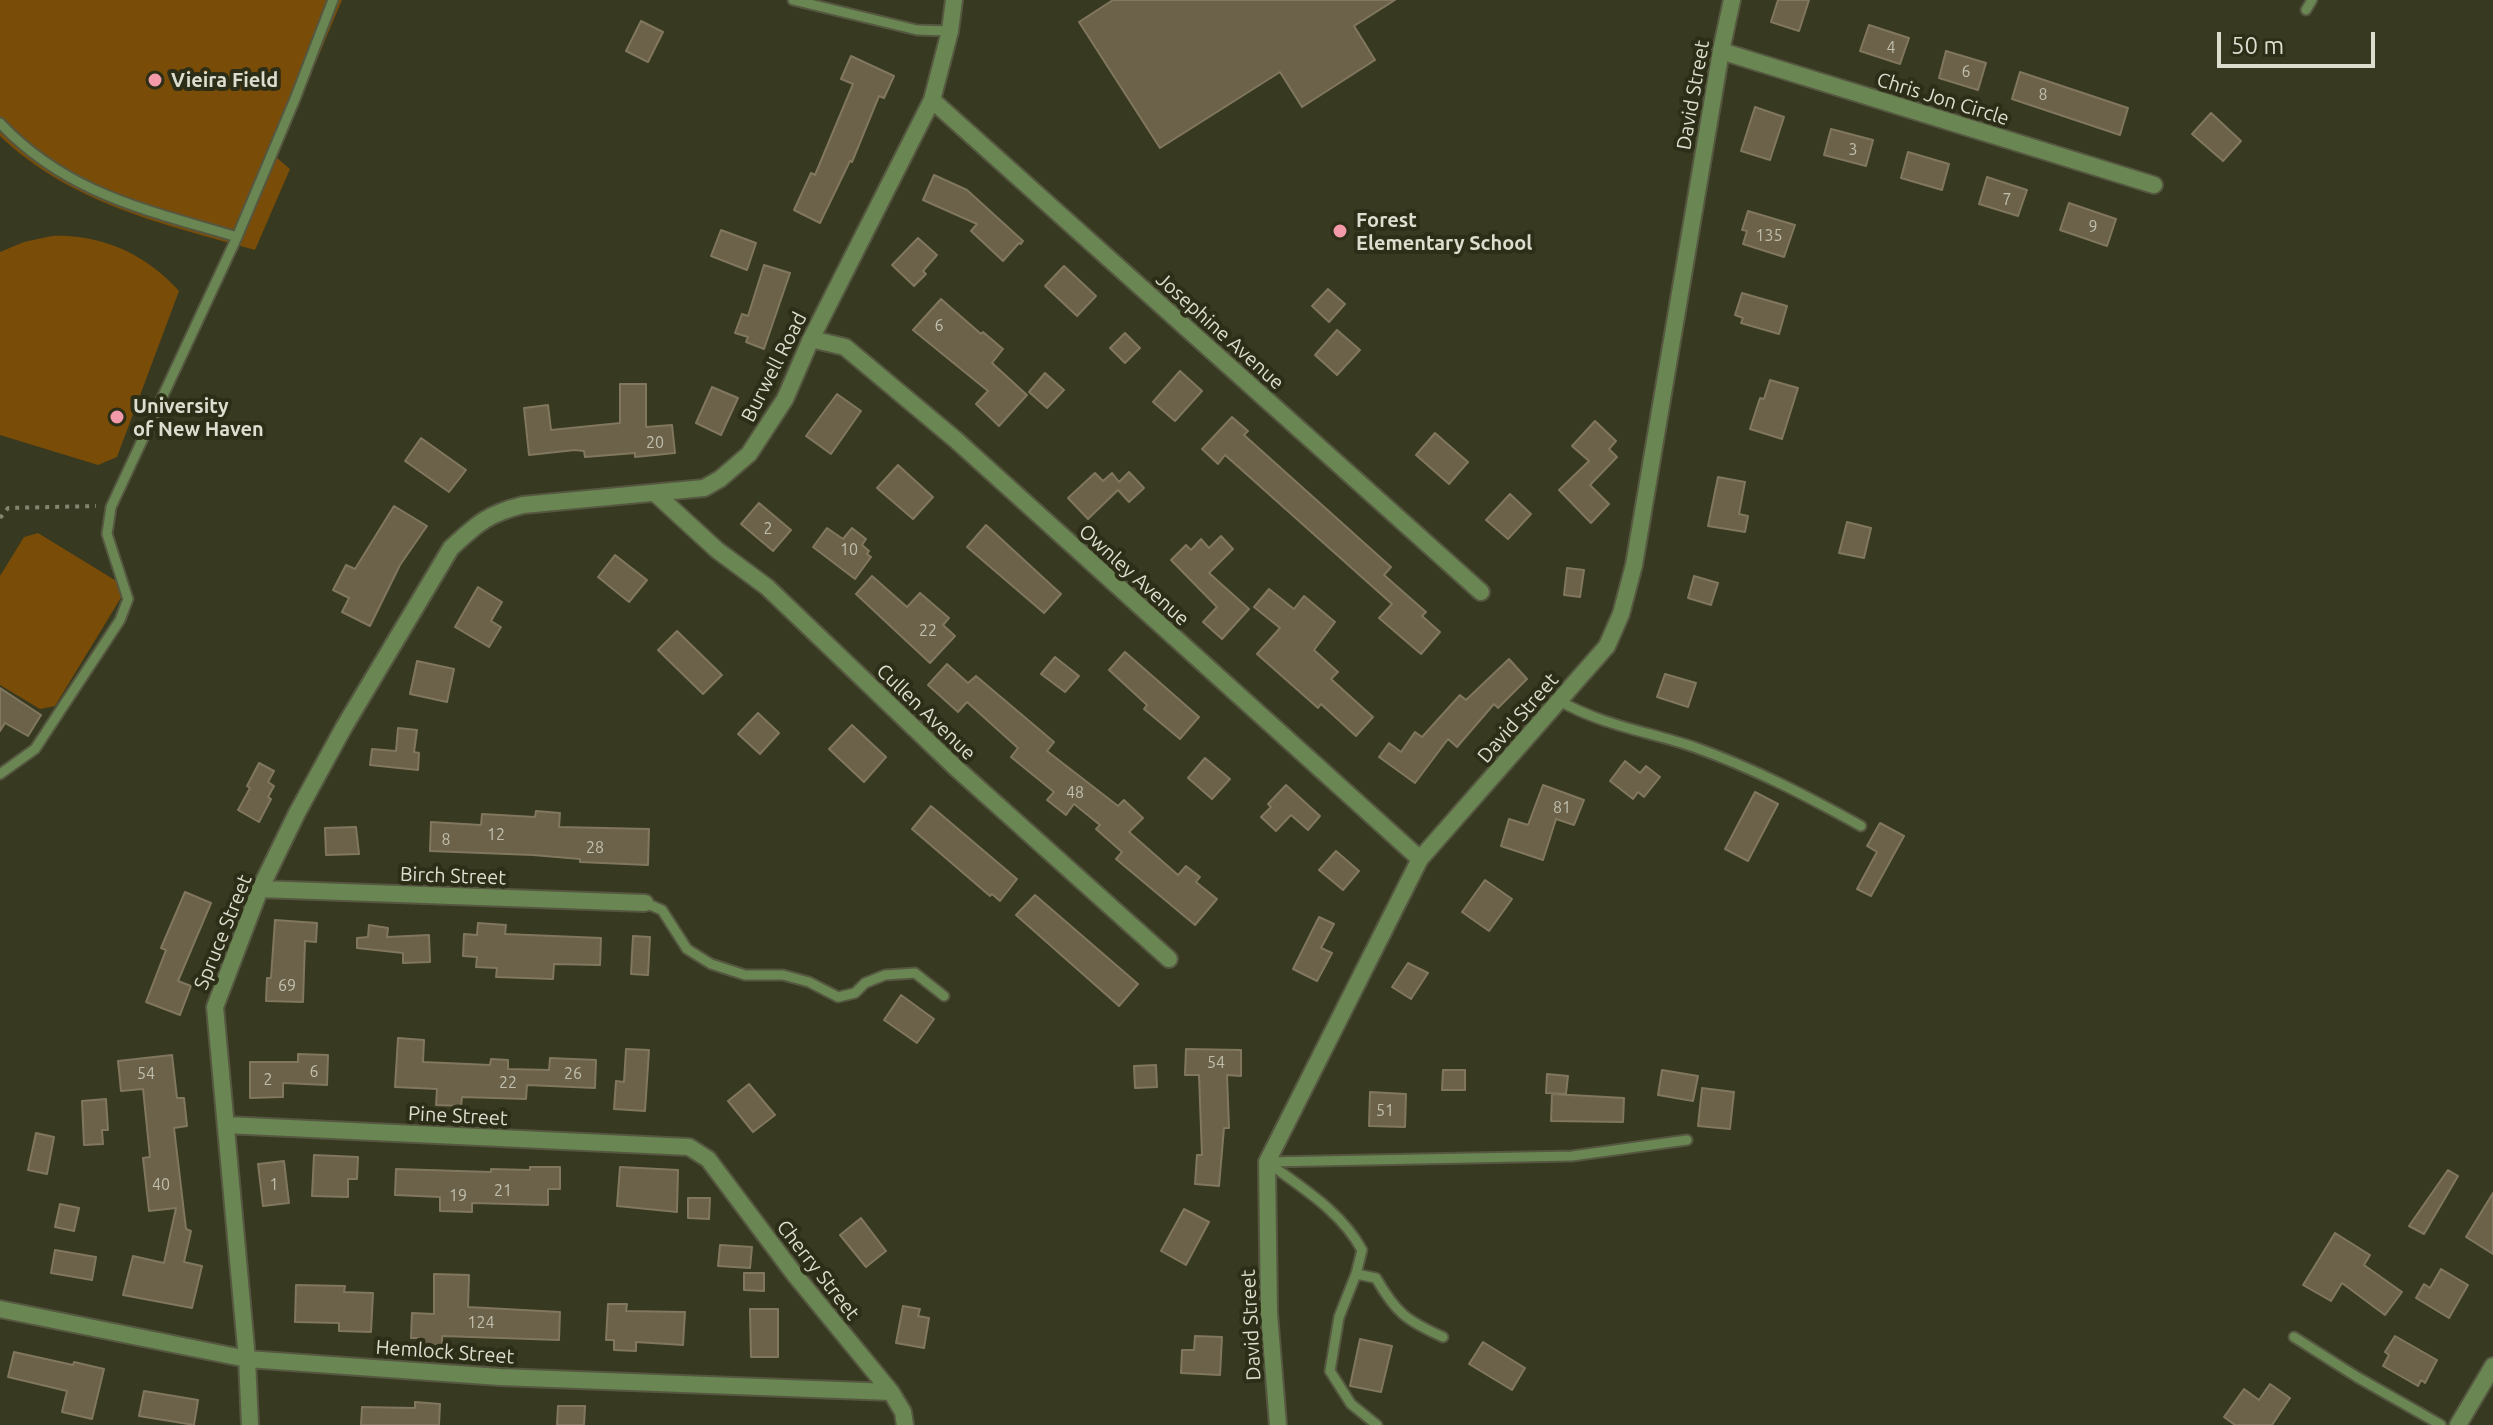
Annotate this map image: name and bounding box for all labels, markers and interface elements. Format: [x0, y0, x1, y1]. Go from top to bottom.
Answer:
scale bar [2221, 16, 2379, 66]
text: 50 m [2231, 32, 2284, 59]
street label: David Street [1672, 38, 1714, 152]
house number: 4 [1886, 38, 1896, 58]
house number: 6 [1961, 62, 1971, 82]
street label: Chris Jon Circle [1874, 67, 2012, 131]
place label: Vieira Field [171, 68, 278, 92]
marker: Vieira Field [146, 71, 164, 89]
house number: 8 [2038, 85, 2048, 105]
house number: 3 [1848, 140, 1858, 160]
house number: 7 [2002, 190, 2012, 210]
place label: Forest Elementary School [1356, 208, 1532, 255]
house number: 9 [2088, 217, 2098, 237]
marker: Forest Elementary School [1331, 222, 1349, 240]
house number: 135 [1755, 226, 1783, 246]
street label: Josephine Avenue [1151, 267, 1289, 395]
street label: Burwell Road [736, 308, 812, 426]
house number: 6 [934, 316, 944, 336]
place label: University of New Haven [133, 394, 264, 441]
marker: University of New Haven [108, 408, 126, 426]
house number: 20 [646, 433, 664, 453]
house number: 2 [763, 519, 773, 539]
street label: Ownley Avenue [1074, 519, 1194, 631]
house number: 10 [840, 540, 858, 560]
house number: 22 [919, 621, 937, 641]
street label: Cullen Avenue [871, 659, 981, 765]
street label: David Street [1472, 668, 1564, 768]
house number: 48 [1066, 783, 1084, 803]
house number: 81 [1553, 798, 1571, 818]
house number: 12 [487, 825, 505, 845]
house number: 8 [441, 830, 451, 850]
house number: 28 [586, 838, 604, 858]
street label: Birch Street [399, 862, 507, 890]
street label: Spruce Street [189, 871, 257, 993]
house number: 69 [278, 976, 296, 996]
house number: 54 [1207, 1053, 1225, 1073]
house number: 6 [309, 1062, 319, 1082]
house number: 54 [137, 1064, 155, 1084]
house number: 26 [564, 1064, 582, 1084]
house number: 2 [263, 1070, 273, 1090]
house number: 22 [499, 1073, 517, 1093]
street label: Pine Street [408, 1101, 508, 1131]
house number: 51 [1376, 1101, 1394, 1121]
house number: 40 [152, 1175, 170, 1195]
house number: 1 [269, 1175, 279, 1195]
house number: 21 [494, 1181, 512, 1201]
house number: 19 [449, 1186, 467, 1206]
street label: Cherry Street [771, 1215, 865, 1325]
street label: David Street [1236, 1269, 1266, 1381]
house number: 124 [467, 1313, 495, 1333]
street label: Hemlock Street [375, 1335, 515, 1369]

